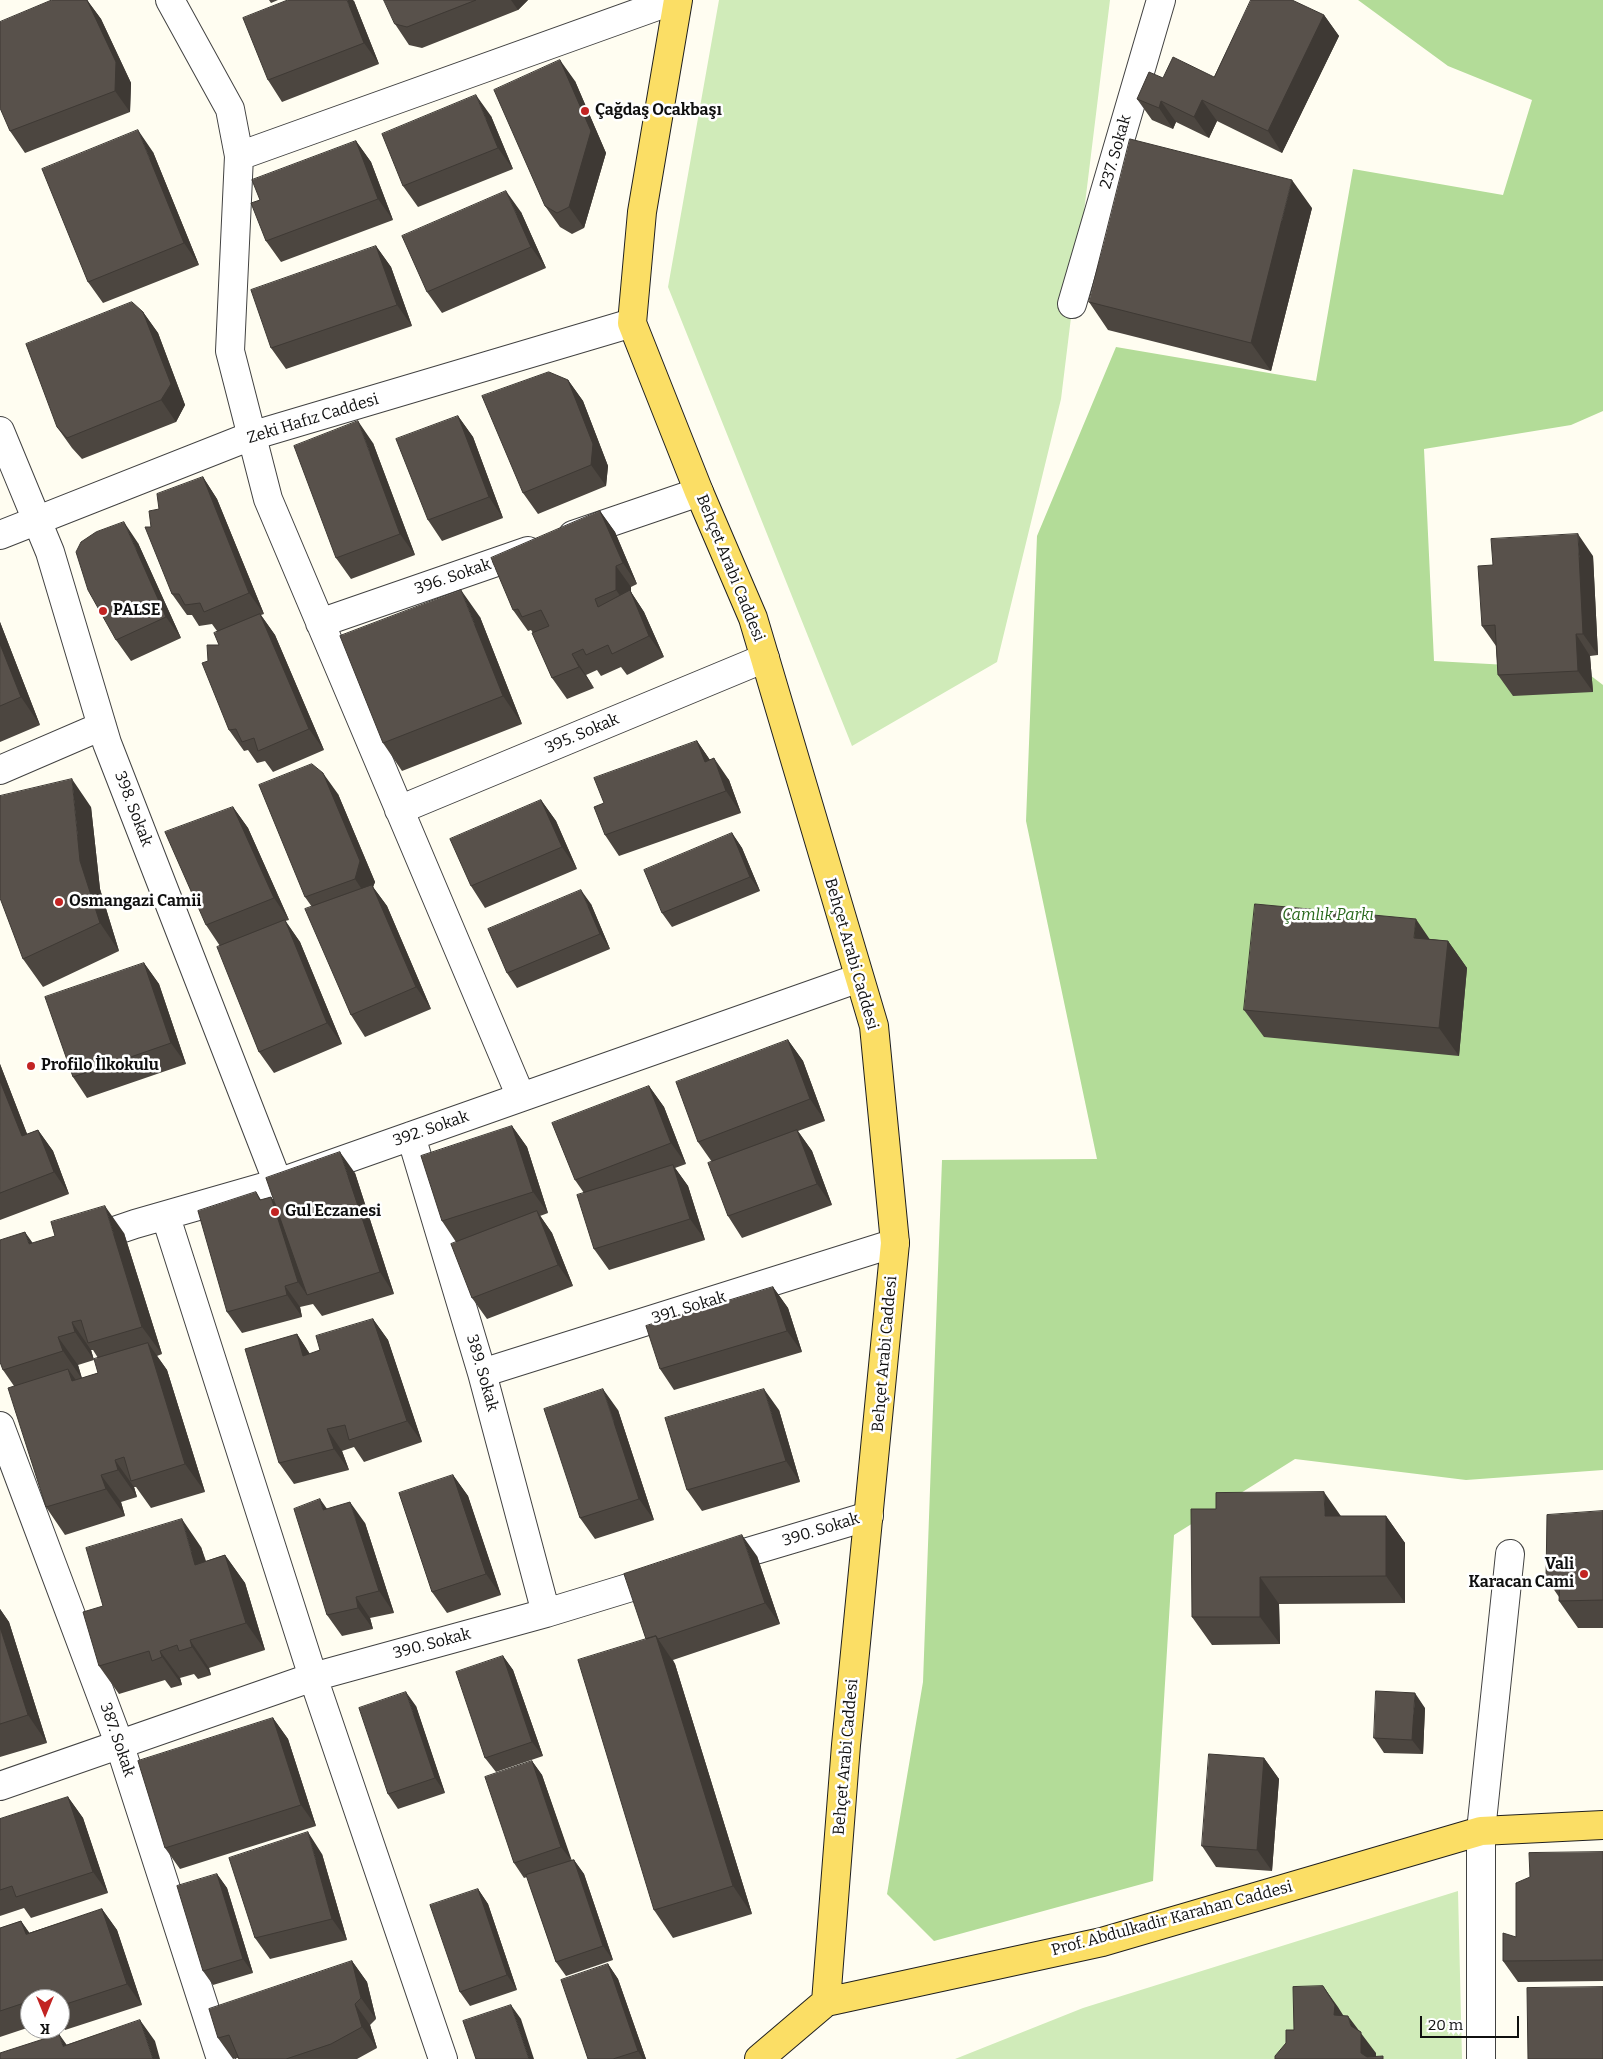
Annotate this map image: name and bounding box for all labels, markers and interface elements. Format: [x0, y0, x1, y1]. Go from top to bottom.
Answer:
place label: Çağdaş Ocakbaşı [595, 101, 722, 121]
marker: Çağdaş Ocakbaşı [579, 105, 591, 117]
street label: 237. Sokak [1096, 113, 1136, 191]
street label: Zeki Hafız Caddesi [245, 390, 381, 448]
street label: Behçet Arabi Caddesi [692, 492, 768, 644]
street label: 396. Sokak [412, 555, 494, 599]
place label: PALSE [113, 601, 161, 621]
marker: PALSE [97, 605, 109, 617]
street label: 395. Sokak [542, 710, 622, 758]
street label: 398. Sokak [110, 769, 156, 849]
street label: Behçet Arabi Caddesi [820, 876, 882, 1032]
place label: Osmangazi Camii [69, 892, 201, 912]
marker: Osmangazi Camii [53, 896, 65, 908]
park label: Çamlık Parkı [1282, 906, 1374, 926]
place label: Profilo İlkokulu [41, 1056, 159, 1076]
marker: Profilo İlkokulu [25, 1060, 37, 1072]
street label: 392. Sokak [391, 1107, 471, 1151]
place label: Gul Eczanesi [285, 1202, 381, 1222]
marker: Gul Eczanesi [269, 1206, 281, 1218]
street label: Behçet Arabi Caddesi [869, 1275, 901, 1433]
street label: 391. Sokak [650, 1288, 728, 1328]
street label: 389. Sokak [462, 1332, 502, 1414]
street label: 390. Sokak [780, 1509, 862, 1551]
place label: Vali Karacan Cami [1469, 1555, 1574, 1593]
marker: Vali Karacan Cami [1578, 1568, 1590, 1580]
street label: 390. Sokak [391, 1624, 473, 1664]
street label: Behçet Arabi Caddesi [830, 1678, 862, 1836]
street label: 387. Sokak [95, 1700, 139, 1780]
street label: Prof. Abdulkadir Karahan Caddesi [1049, 1878, 1295, 1960]
north arrow [20, 1989, 70, 2039]
scale bar [1423, 2006, 1522, 2038]
text: 20 m [1428, 2016, 1463, 2034]
text: K [40, 2020, 50, 2037]

